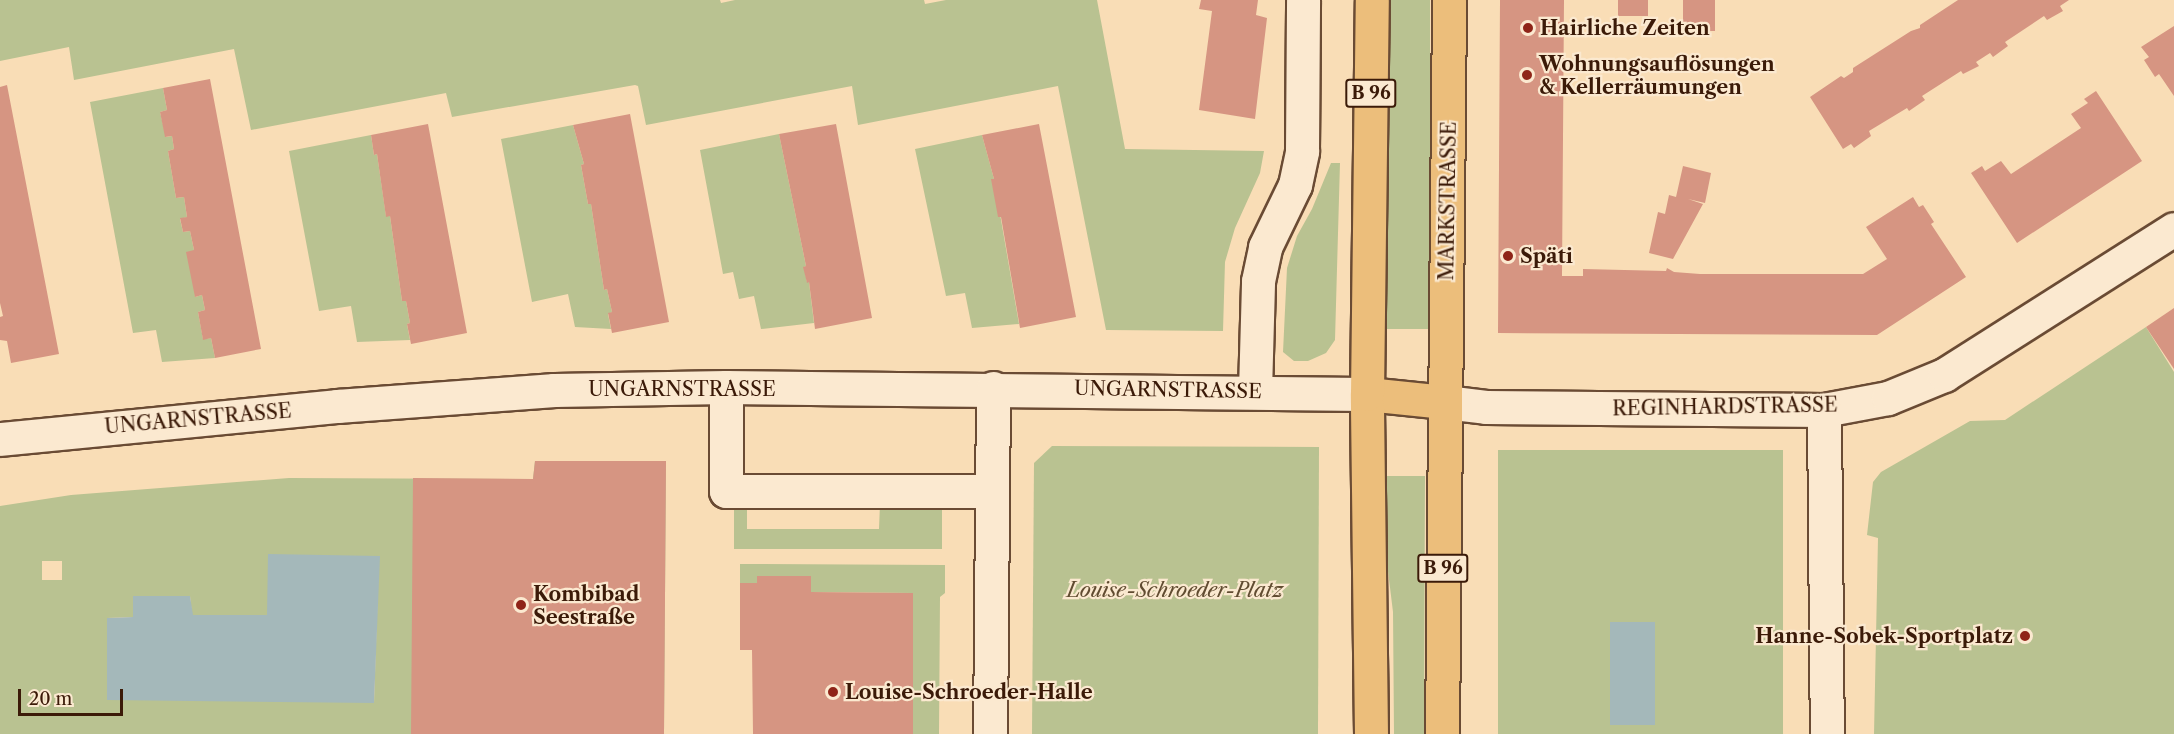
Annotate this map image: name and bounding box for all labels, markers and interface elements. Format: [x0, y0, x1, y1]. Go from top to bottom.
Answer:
place label: Hairliche Zeiten [1540, 16, 1710, 40]
marker: Hairliche Zeiten [1521, 21, 1535, 35]
place label: Wohnungsauflösungen & Kellerräumungen [1539, 52, 1775, 99]
marker: Wohnungsauflösungen & Kellerräumungen [1520, 68, 1534, 82]
road number: B 96 [1344, 78, 1398, 108]
street label: MARKSTRASSE [1435, 121, 1461, 281]
place label: Späti [1520, 244, 1573, 268]
marker: Späti [1501, 249, 1515, 263]
street label: UNGARNSTRASSE [1074, 376, 1262, 404]
street label: UNGARNSTRASSE [588, 377, 776, 401]
street label: REGINHARDSTRASSE [1612, 393, 1838, 421]
street label: UNGARNSTRASSE [103, 399, 293, 439]
road number: B 96 [1416, 553, 1470, 583]
park label: Louise-Schroeder-Platz [1067, 578, 1283, 602]
place label: Kombibad Seestraße [533, 582, 639, 629]
marker: Kombibad Seestraße [514, 598, 528, 612]
place label: Hanne-Sobek-Sportplatz [1755, 624, 2013, 648]
marker: Hanne-Sobek-Sportplatz [2018, 629, 2032, 643]
scale bar [21, 677, 126, 715]
place label: Louise-Schroeder-Halle [845, 680, 1093, 704]
marker: Louise-Schroeder-Halle [826, 685, 840, 699]
text: 20 m [29, 688, 72, 710]

